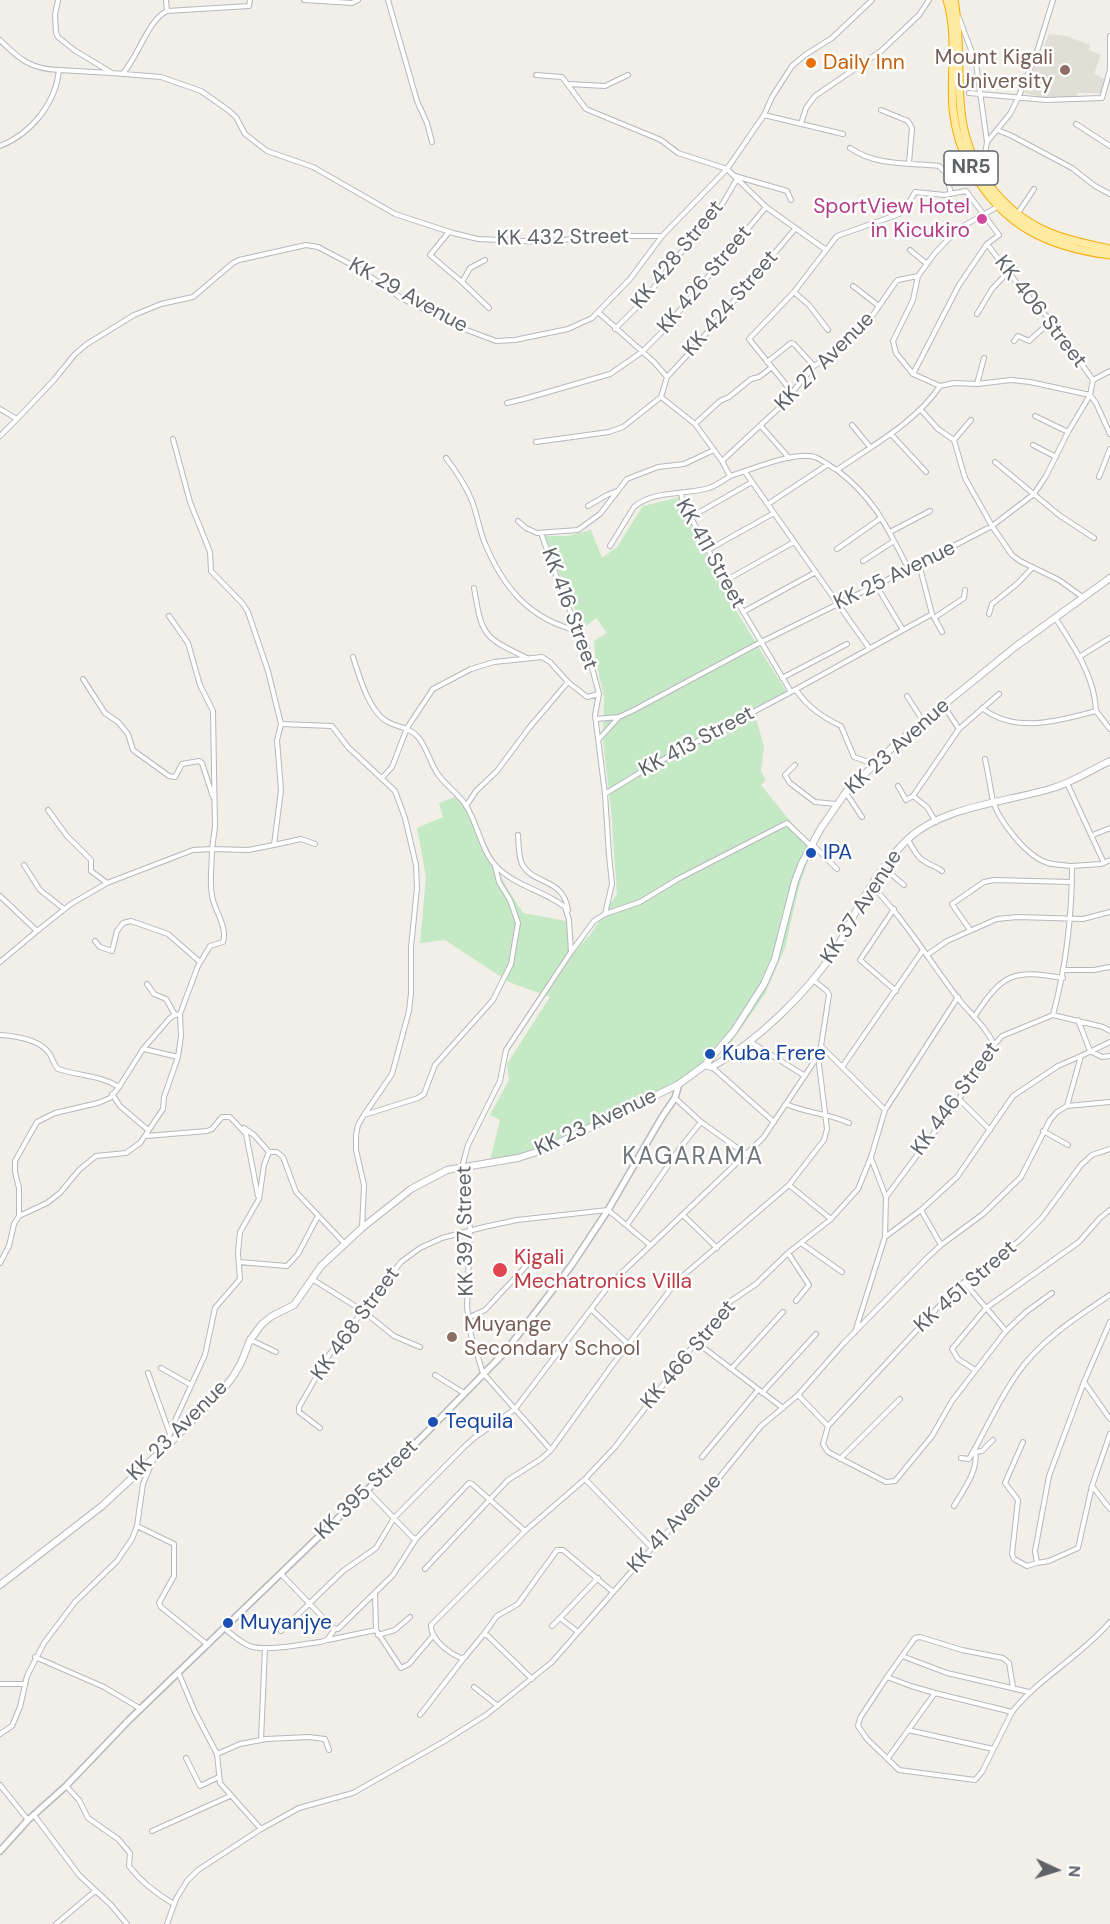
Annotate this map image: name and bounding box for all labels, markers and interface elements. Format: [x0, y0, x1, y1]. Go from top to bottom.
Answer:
place label: Mount Kigali University [935, 45, 1053, 95]
place label: Daily Inn [823, 50, 905, 76]
marker: Daily Inn [804, 56, 818, 70]
marker: Mount Kigali University [1058, 63, 1072, 77]
road number: NR5 [944, 151, 998, 185]
place label: SportView Hotel in Kicukiro [813, 194, 970, 244]
street label: KK 428 Street [627, 196, 729, 314]
marker: SportView Hotel in Kicukiro [975, 212, 989, 226]
street label: KK 426 Street [653, 221, 757, 339]
street label: KK 432 Street [497, 224, 629, 252]
street label: KK 424 Street [678, 246, 784, 362]
street label: KK 406 Street [988, 251, 1092, 373]
street label: KK 29 Avenue [344, 253, 472, 339]
street label: KK 27 Avenue [770, 307, 880, 417]
street label: KK 411 Street [670, 495, 750, 613]
street label: KK 25 Avenue [830, 536, 960, 616]
street label: KK 416 Street [535, 545, 603, 673]
street label: KK 23 Avenue [841, 694, 955, 800]
street label: KK 413 Street [635, 701, 759, 783]
place label: IPA [823, 840, 852, 866]
street label: KK 37 Avenue [816, 845, 908, 969]
marker: IPA [804, 846, 818, 860]
street label: KK 446 Street [906, 1037, 1006, 1161]
place label: Kuba Frere [722, 1041, 826, 1067]
marker: Kuba Frere [703, 1047, 717, 1061]
street label: KK 23 Avenue [531, 1084, 661, 1162]
district label: KAGARAMA [622, 1144, 764, 1172]
street label: KK 397 Street [452, 1165, 480, 1297]
street label: KK 451 Street [910, 1236, 1022, 1338]
place label: Kigali Mechatronics Villa [514, 1245, 692, 1295]
marker: Kigali Mechatronics Villa [491, 1261, 509, 1279]
street label: KK 468 Street [306, 1262, 406, 1386]
street label: KK 466 Street [636, 1295, 742, 1415]
place label: Muyange Secondary School [464, 1312, 640, 1362]
marker: Muyange Secondary School [445, 1330, 459, 1344]
street label: KK 23 Avenue [123, 1376, 233, 1486]
place label: Tequila [445, 1409, 513, 1435]
marker: Tequila [426, 1415, 440, 1429]
street label: KK 395 Street [310, 1435, 424, 1545]
street label: KK 41 Avenue [623, 1469, 727, 1579]
place label: Muyanjye [240, 1610, 332, 1636]
marker: Muyanjye [221, 1616, 235, 1630]
north arrow [1026, 1840, 1086, 1900]
text: N [1064, 1865, 1085, 1878]

